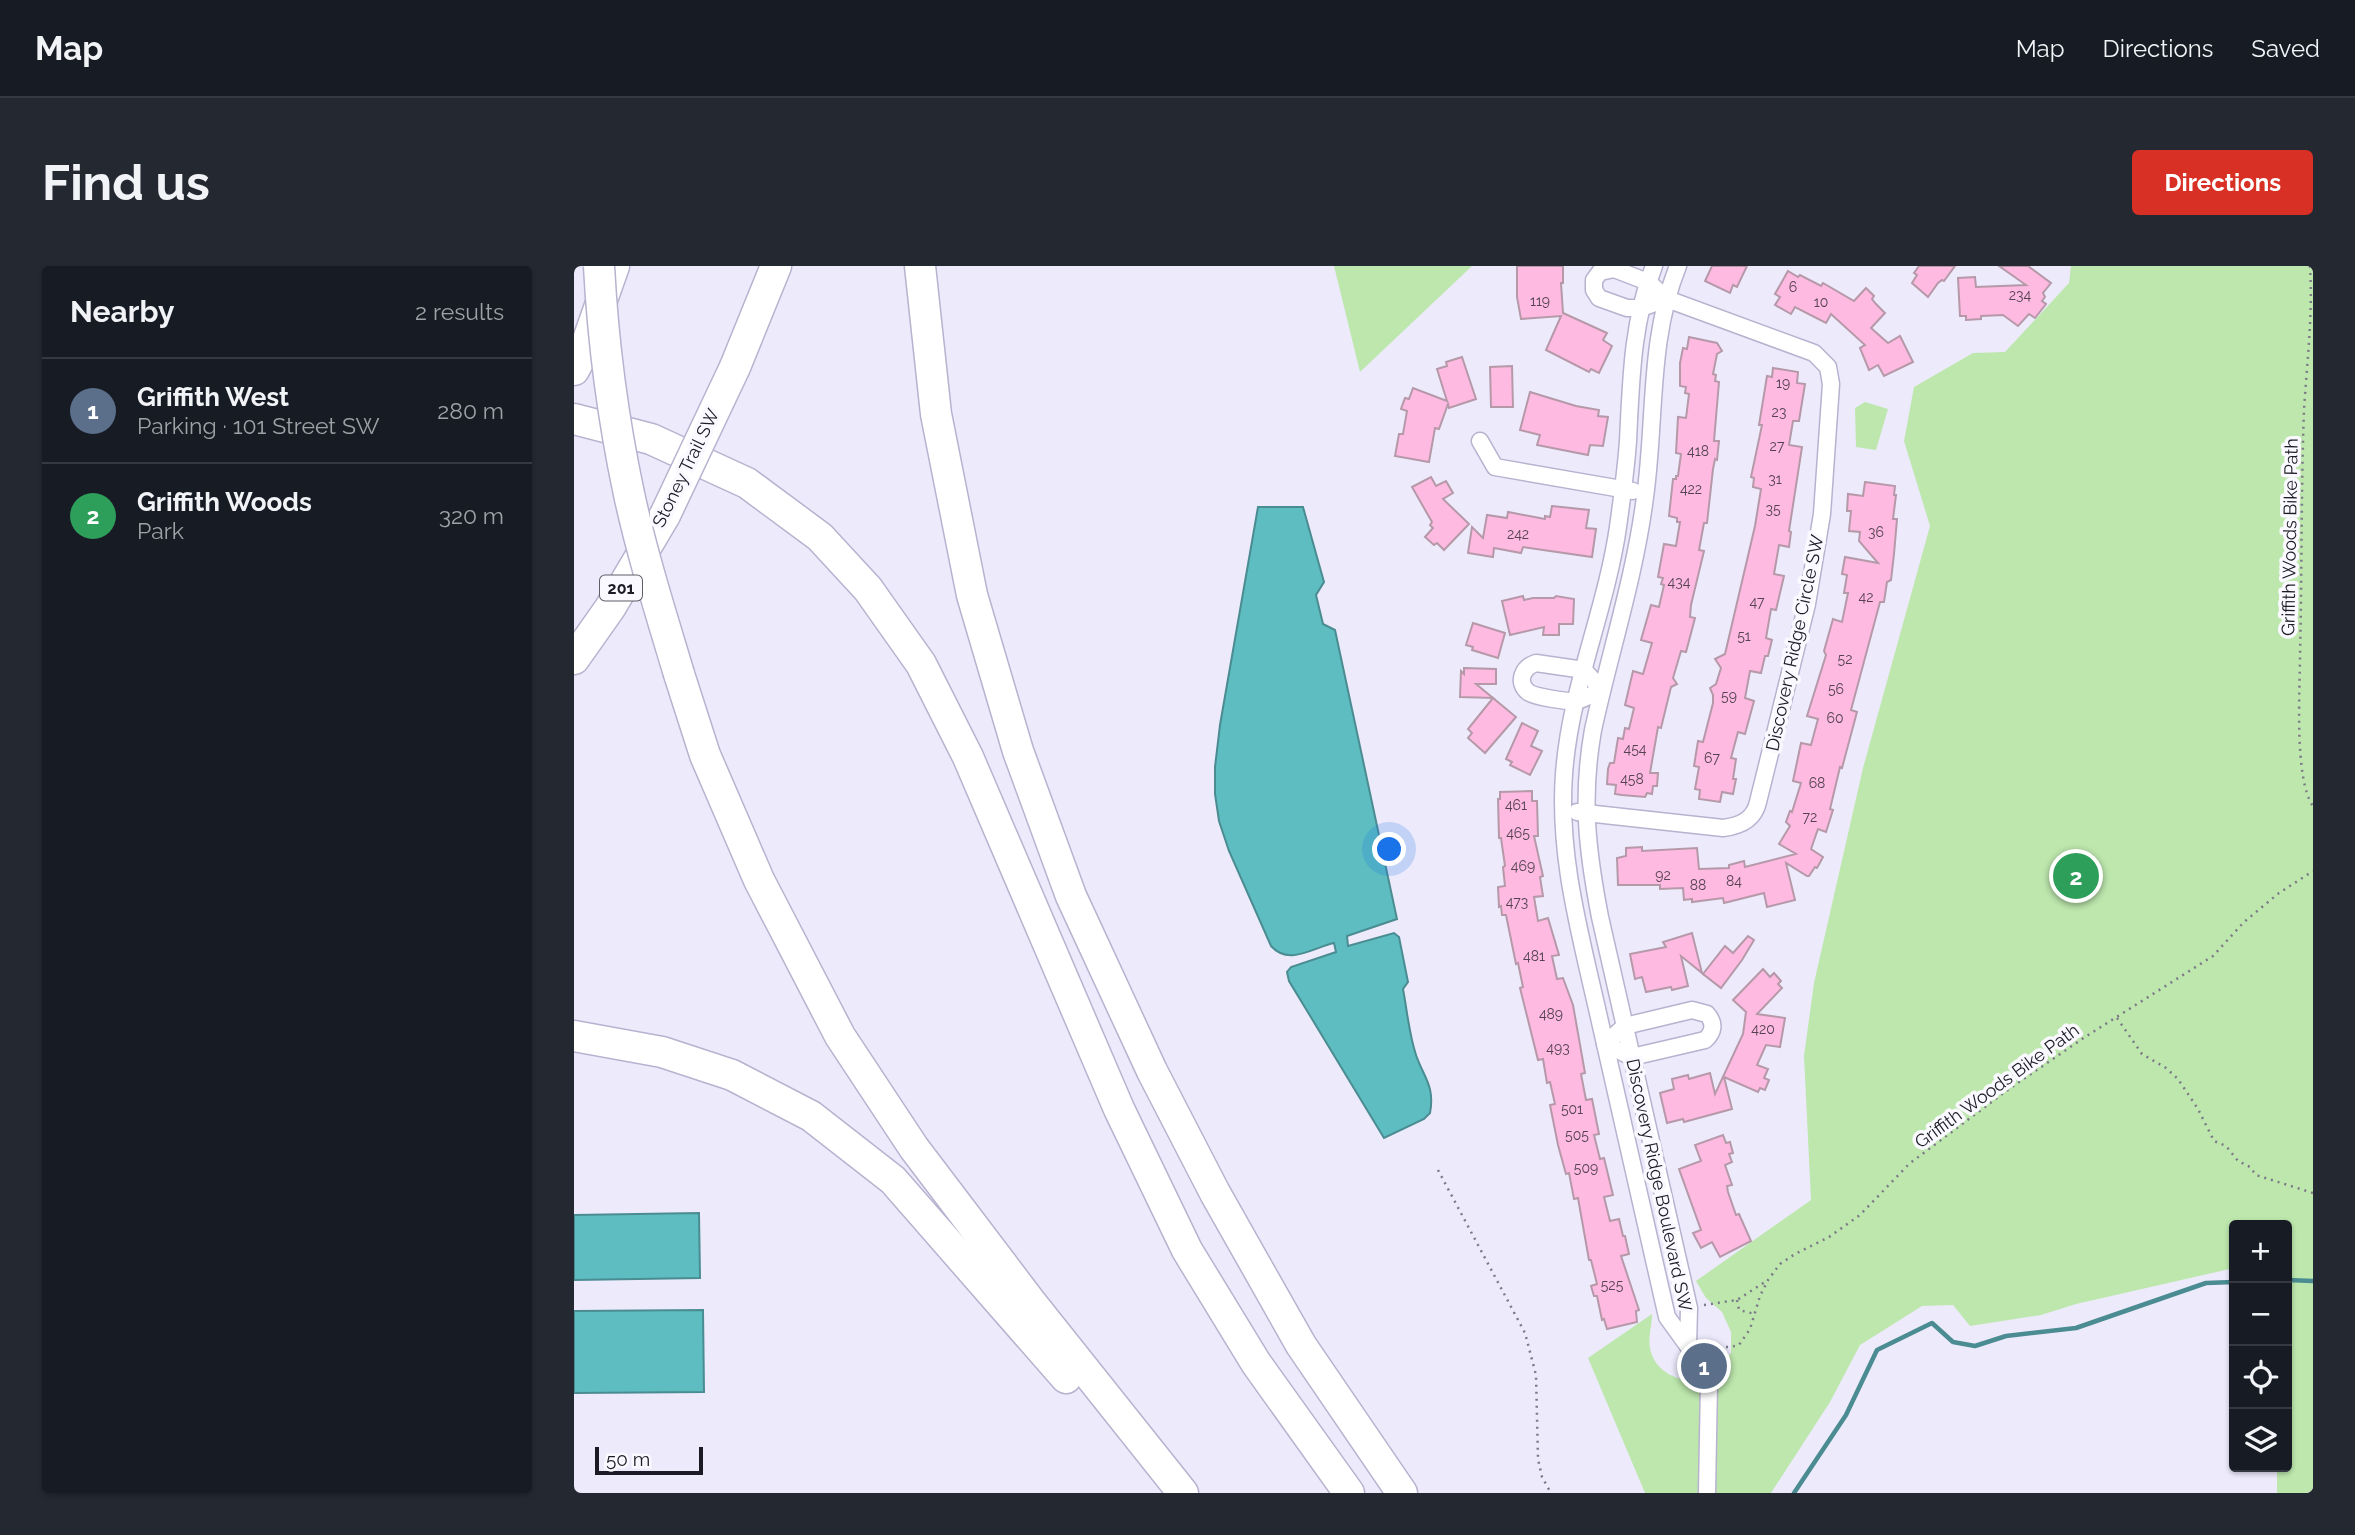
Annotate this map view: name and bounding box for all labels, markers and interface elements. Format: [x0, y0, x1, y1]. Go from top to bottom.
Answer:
text: Map [35, 29, 103, 68]
text: Map [2016, 34, 2065, 63]
text: Directions [2103, 34, 2213, 63]
text: Saved [2251, 34, 2320, 63]
button: Directions [2132, 150, 2313, 215]
text: Find us [42, 154, 210, 211]
house number: 6 [1789, 279, 1797, 295]
house number: 234 [2009, 287, 2032, 303]
house number: 119 [1530, 293, 1550, 309]
text: Nearby [70, 294, 174, 329]
house number: 10 [1814, 294, 1828, 310]
text: 2 results [415, 298, 504, 325]
house number: 19 [1776, 375, 1790, 391]
text: Griffith West [137, 382, 289, 412]
text: 1 [87, 397, 99, 424]
text: 280 m [437, 397, 504, 424]
house number: 23 [1772, 404, 1786, 420]
street label: Stoney Trail SW [648, 405, 723, 530]
text: Parking · 101 Street SW [137, 412, 380, 439]
house number: 27 [1770, 438, 1785, 454]
street label: Griffith Woods Bike Path [2277, 438, 2302, 636]
house number: 418 [1687, 443, 1709, 459]
house number: 31 [1768, 471, 1782, 487]
house number: 422 [1680, 481, 1702, 497]
text: Griffith Woods [137, 487, 312, 517]
house number: 35 [1765, 501, 1781, 517]
text: 2 [87, 502, 99, 529]
text: 320 m [439, 502, 504, 529]
text: Park [137, 517, 184, 544]
house number: 36 [1868, 524, 1884, 540]
house number: 242 [1507, 526, 1529, 542]
street label: Discovery Ridge Circle SW [1761, 533, 1828, 753]
house number: 434 [1668, 574, 1691, 590]
road number: 201 [600, 576, 642, 600]
house number: 42 [1859, 589, 1873, 605]
house number: 47 [1749, 594, 1765, 610]
house number: 51 [1737, 628, 1751, 644]
house number: 52 [1838, 651, 1852, 667]
house number: 56 [1828, 681, 1844, 697]
house number: 59 [1721, 688, 1737, 704]
house number: 60 [1826, 710, 1844, 726]
house number: 454 [1624, 741, 1647, 757]
house number: 67 [1704, 750, 1720, 766]
house number: 458 [1620, 771, 1644, 787]
house number: 68 [1809, 775, 1825, 791]
house number: 461 [1505, 797, 1527, 813]
house number: 72 [1803, 809, 1817, 825]
house number: 465 [1506, 825, 1530, 841]
your location [1372, 832, 1406, 866]
pin: 2 [2053, 850, 2099, 902]
house number: 469 [1511, 858, 1535, 874]
house number: 92 [1655, 867, 1671, 883]
house number: 84 [1726, 873, 1742, 889]
house number: 88 [1690, 877, 1706, 893]
house number: 473 [1506, 894, 1528, 910]
house number: 481 [1523, 948, 1545, 964]
house number: 489 [1539, 1006, 1563, 1022]
street label: Griffith Woods Bike Path [1911, 1019, 2083, 1152]
house number: 420 [1751, 1021, 1775, 1037]
house number: 493 [1546, 1040, 1570, 1056]
street label: Discovery Ridge Boulevard SW [1622, 1057, 1697, 1313]
house number: 501 [1561, 1101, 1583, 1117]
house number: 505 [1565, 1127, 1589, 1143]
house number: 509 [1574, 1160, 1598, 1176]
map controls [2229, 1220, 2292, 1472]
button: + [2229, 1220, 2292, 1283]
house number: 525 [1601, 1277, 1624, 1293]
button: − [2229, 1283, 2292, 1346]
pin: 1 [1681, 1340, 1727, 1392]
button: locate [2229, 1346, 2292, 1409]
button: layers [2229, 1409, 2292, 1472]
scale bar [595, 1444, 704, 1476]
text: 50 m [606, 1448, 650, 1470]

